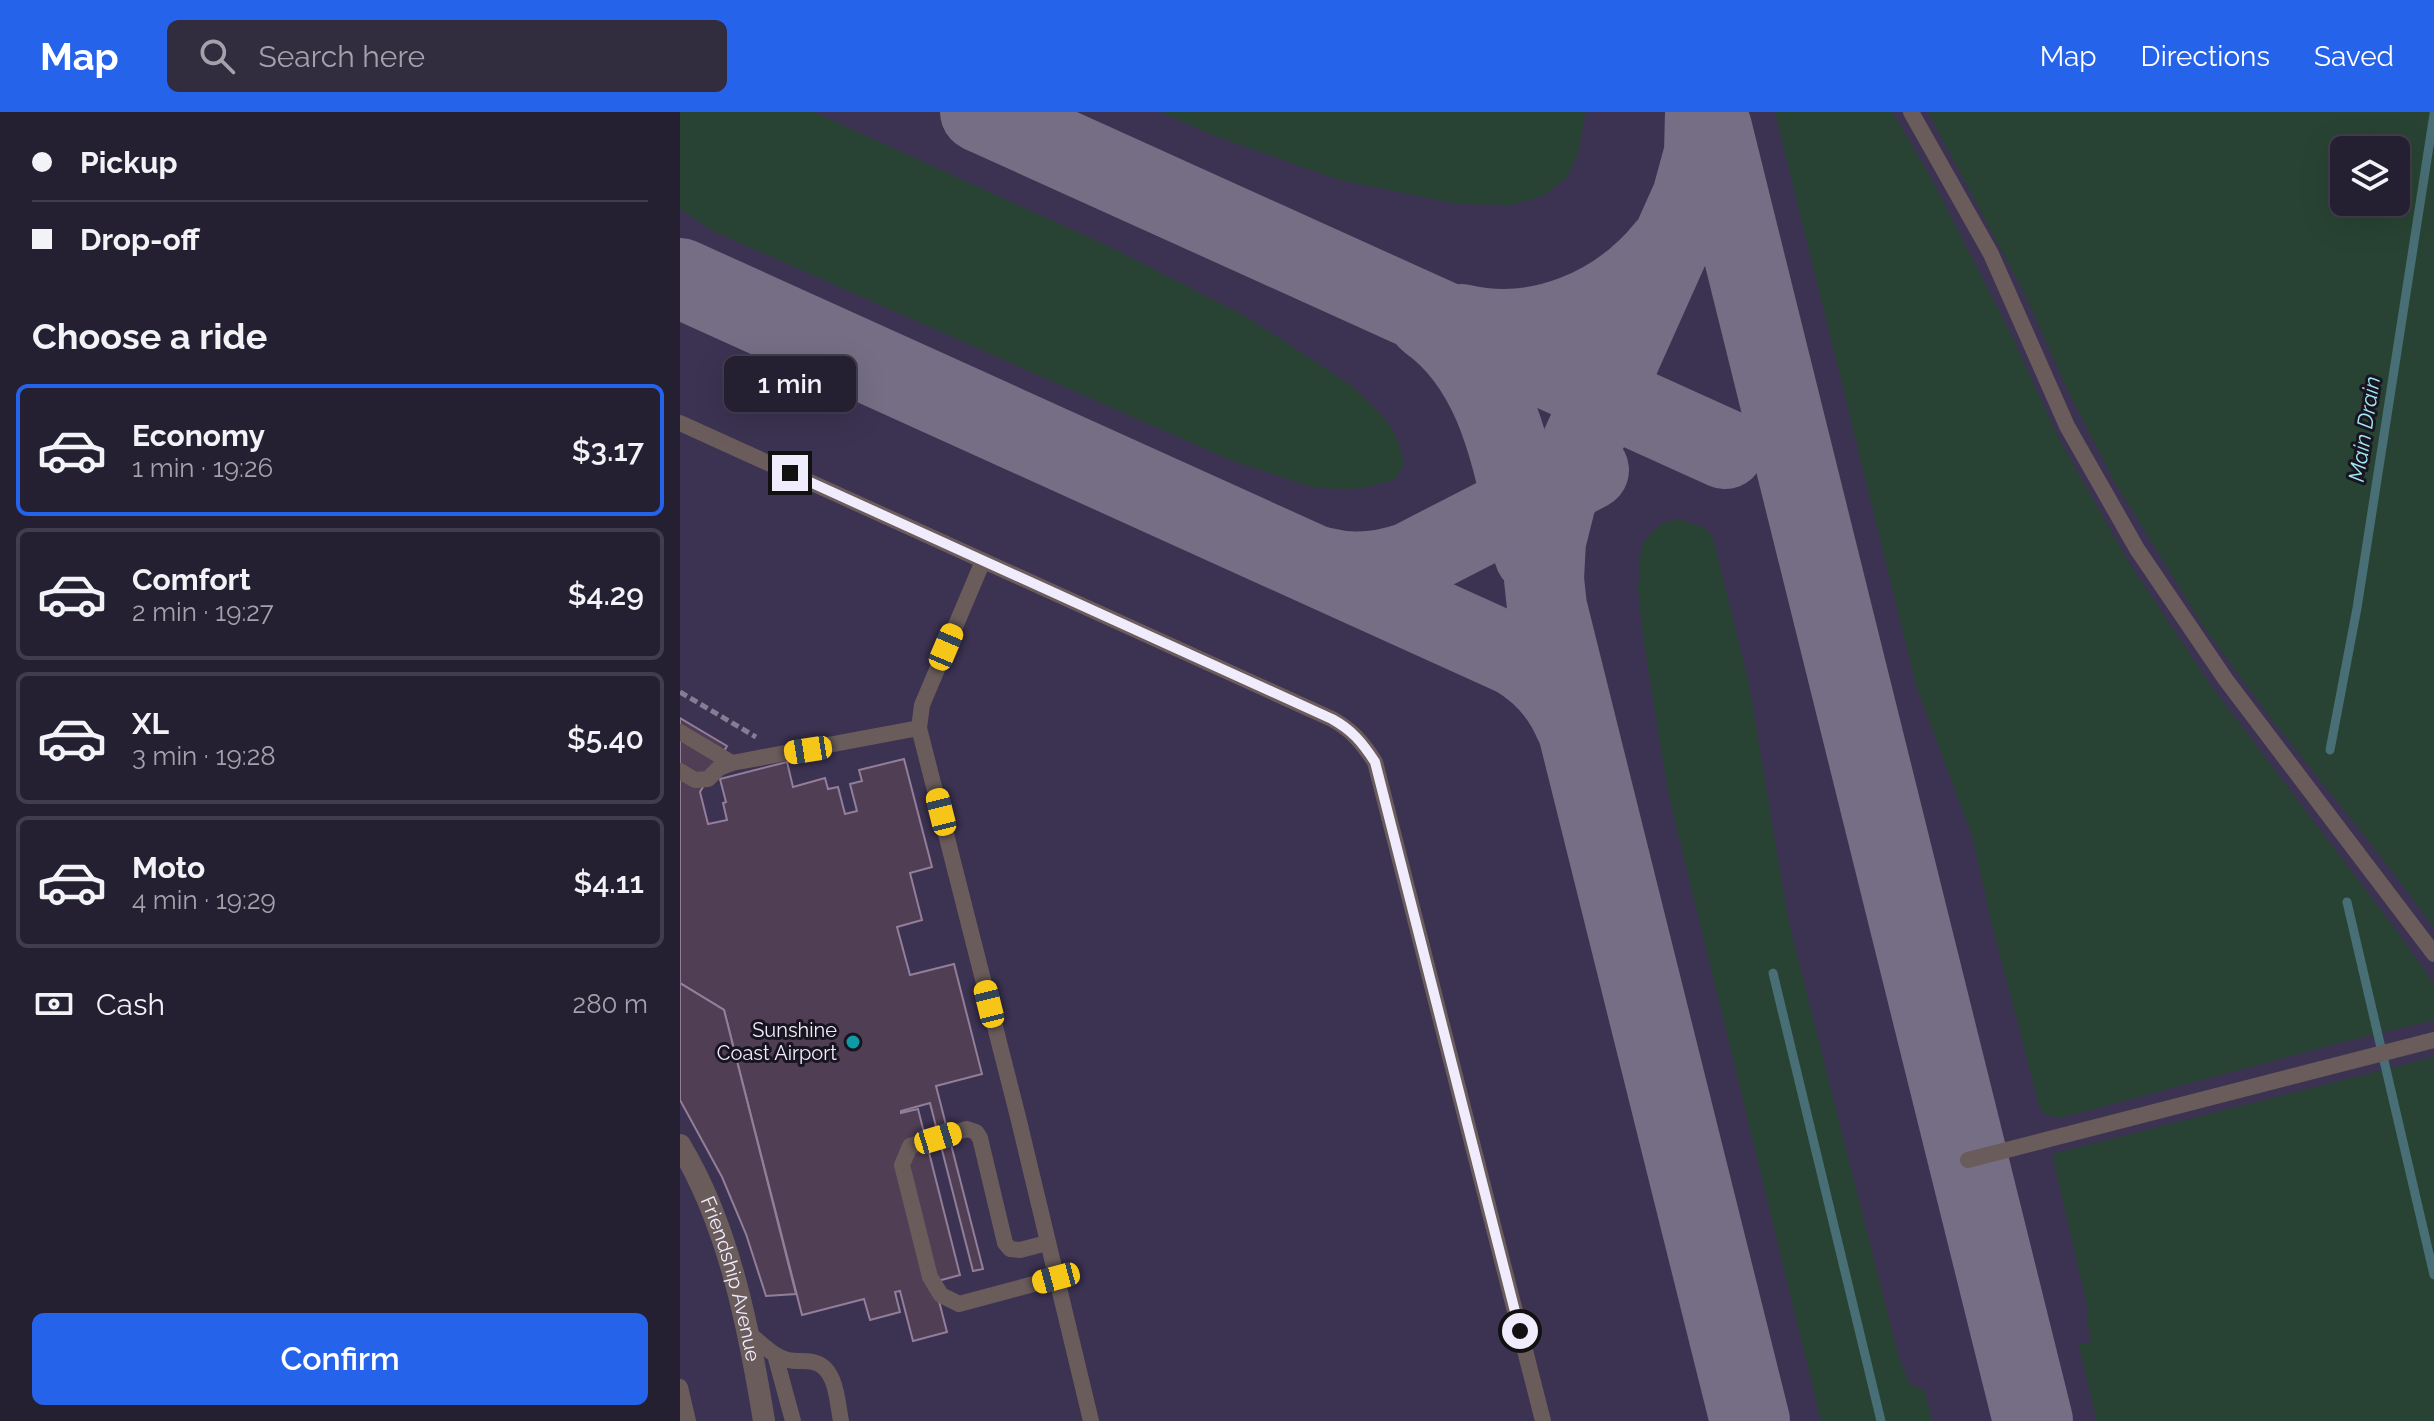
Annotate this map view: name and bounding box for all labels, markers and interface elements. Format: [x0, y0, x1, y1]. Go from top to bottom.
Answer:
search box [167, 20, 727, 92]
text: Map [40, 34, 119, 79]
icon: search [195, 34, 239, 78]
text: Search here [259, 39, 425, 74]
text: Map [2040, 40, 2097, 73]
text: Directions [2141, 40, 2270, 73]
text: Saved [2314, 40, 2394, 73]
map controls [2330, 136, 2410, 216]
button: layers [2330, 136, 2410, 216]
text: Pickup [80, 145, 178, 180]
text: Drop-off [80, 222, 200, 257]
text: Choose a ride [32, 315, 267, 357]
callout: 1 min [724, 357, 856, 413]
text: 1 min [758, 369, 822, 399]
water label: Main Drain [2343, 374, 2385, 484]
icon: car [36, 414, 108, 486]
text: Economy [132, 418, 265, 453]
text: $3.17 [572, 433, 644, 468]
text: 1 min · 19:26 [132, 453, 273, 483]
route end [772, 455, 808, 491]
icon: car [36, 558, 108, 630]
text: Comfort [132, 562, 251, 597]
text: $4.29 [568, 577, 644, 612]
text: 2 min · 19:27 [132, 597, 274, 627]
car [926, 620, 966, 674]
icon: car [36, 702, 108, 774]
text: XL [132, 706, 169, 741]
text: $5.40 [567, 721, 644, 756]
car [782, 734, 834, 766]
text: 3 min · 19:28 [132, 741, 276, 771]
car [924, 786, 958, 838]
icon: car [36, 846, 108, 918]
text: Moto [132, 850, 205, 885]
text: $4.11 [574, 865, 644, 900]
text: 4 min · 19:29 [132, 885, 276, 915]
car [972, 978, 1006, 1030]
icon: cash [32, 982, 76, 1026]
text: Cash [96, 987, 165, 1022]
text: 280 m [573, 989, 648, 1019]
place label: Sunshine Coast Airport [717, 1018, 837, 1065]
marker: Sunshine Coast Airport [844, 1033, 862, 1051]
car [912, 1120, 964, 1156]
street label: Friendship Avenue [696, 1192, 765, 1364]
car [1030, 1260, 1082, 1296]
button: Confirm [32, 1313, 648, 1405]
route start [1502, 1313, 1538, 1349]

